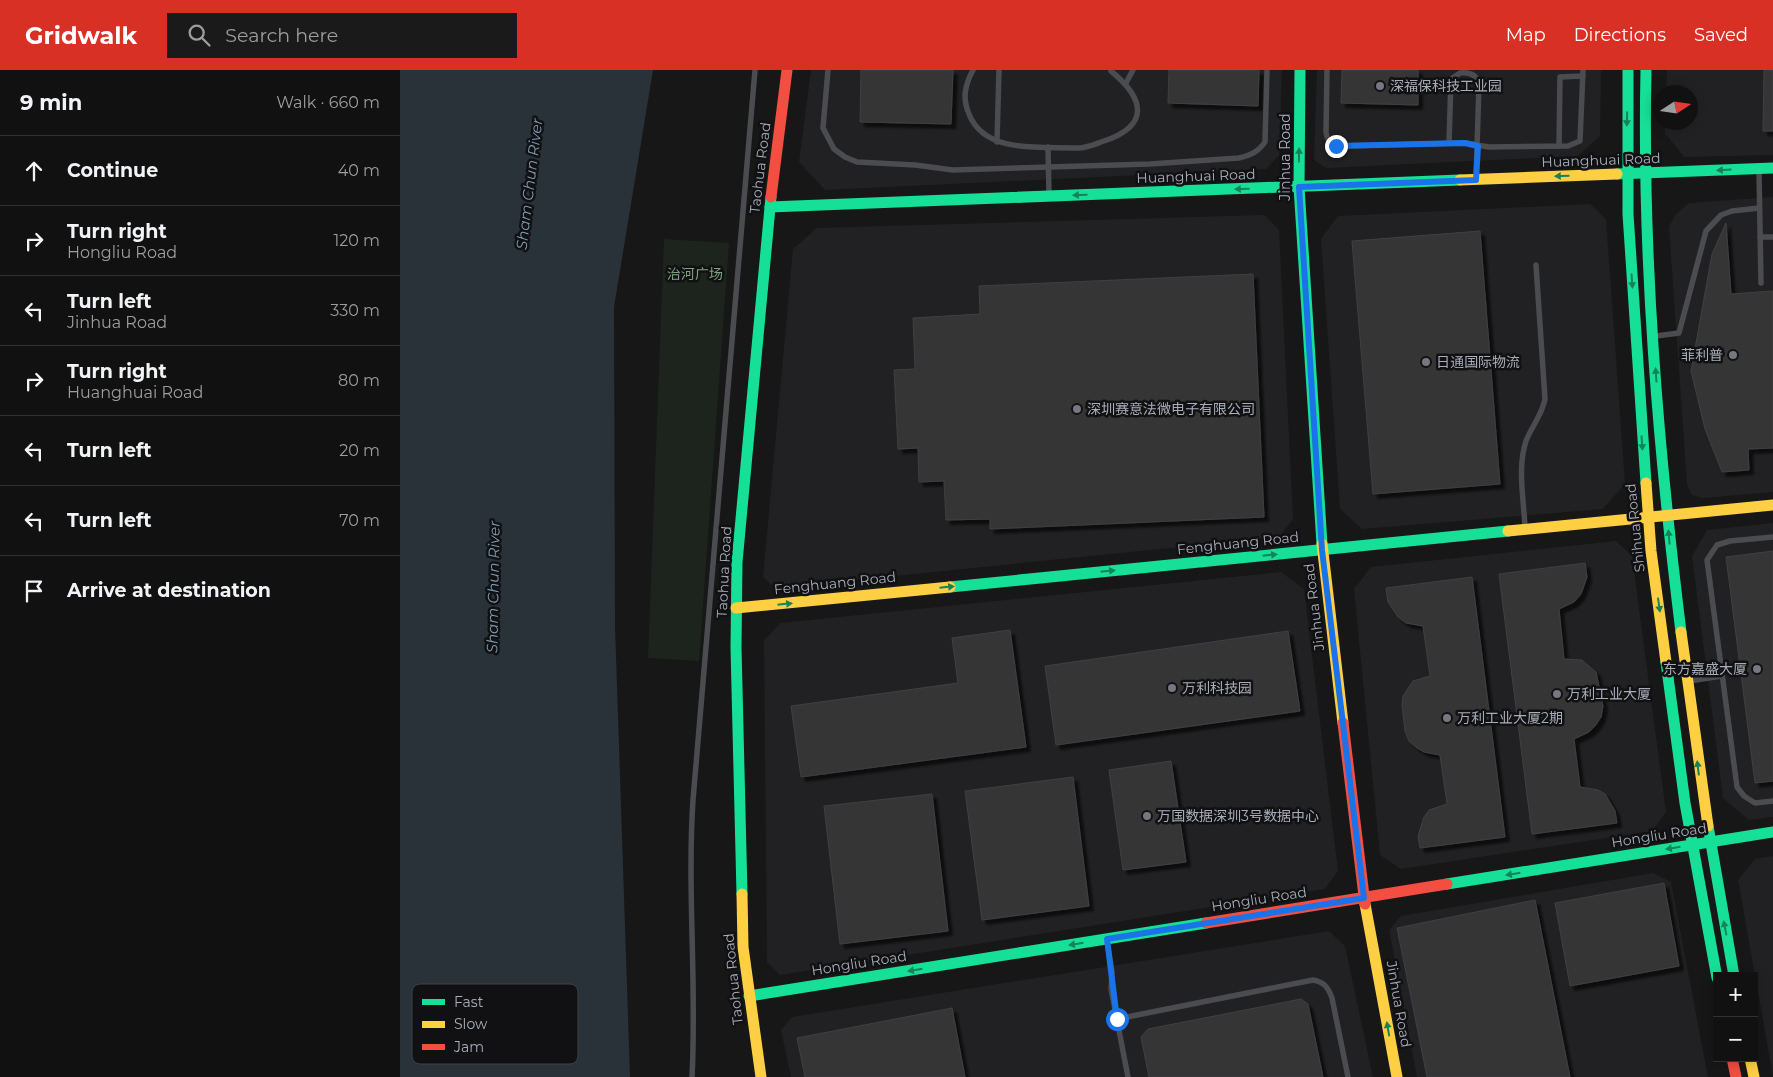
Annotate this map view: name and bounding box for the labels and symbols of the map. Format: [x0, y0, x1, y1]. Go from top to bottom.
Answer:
place label: 深福保科技工业园 [1390, 77, 1502, 95]
marker: 深福保科技工业园 [1374, 80, 1386, 92]
north arrow [1653, 85, 1698, 130]
one-way arrow [1623, 111, 1631, 127]
street label: Jinhua Road [1276, 113, 1294, 202]
water label: Sham Chun River [512, 116, 547, 251]
street label: Taohua Road [745, 121, 775, 215]
route end [1325, 135, 1348, 158]
one-way arrow [1295, 146, 1303, 162]
street label: Huanghuai Road [1541, 149, 1661, 171]
street label: Huanghuai Road [1136, 165, 1256, 187]
one-way arrow [1716, 167, 1732, 175]
one-way arrow [1554, 172, 1570, 180]
one-way arrow [1234, 185, 1250, 193]
one-way arrow [1072, 192, 1088, 200]
park label: 治河广场 [667, 265, 723, 283]
one-way arrow [1628, 273, 1636, 289]
place label: 菲利普 [1681, 346, 1723, 364]
marker: 菲利普 [1727, 349, 1739, 361]
place label: 日通国际物流 [1436, 353, 1520, 371]
marker: 日通国际物流 [1420, 356, 1432, 368]
one-way arrow [1652, 367, 1660, 383]
place label: 深圳赛意法微电子有限公司 [1087, 400, 1255, 418]
marker: 深圳赛意法微电子有限公司 [1071, 403, 1083, 415]
one-way arrow [1639, 436, 1647, 452]
street label: Shihua Road [1621, 483, 1649, 573]
water label: Sham Chun River [482, 520, 504, 653]
street label: Taohua Road [713, 526, 735, 618]
street label: Fenghuang Road [1176, 528, 1300, 558]
one-way arrow [1664, 529, 1672, 545]
one-way arrow [1262, 551, 1278, 559]
street label: Jinhua Road [1300, 562, 1328, 653]
one-way arrow [1100, 567, 1116, 575]
street label: Fenghuang Road [773, 568, 897, 598]
one-way arrow [939, 583, 955, 591]
one-way arrow [1655, 597, 1663, 613]
one-way arrow [777, 599, 793, 607]
place label: 东方嘉盛大厦 [1663, 660, 1747, 678]
marker: 东方嘉盛大厦 [1751, 663, 1763, 675]
place label: 万利科技园 [1182, 679, 1252, 697]
marker: 万利科技园 [1166, 682, 1178, 694]
place label: 万利工业大厦 [1567, 685, 1651, 703]
marker: 万利工业大厦 [1551, 688, 1563, 700]
place label: 万利工业大厦2期 [1457, 709, 1563, 727]
marker: 万利工业大厦2期 [1441, 712, 1453, 724]
one-way arrow [1694, 759, 1702, 775]
place label: 万国数据深圳3号数据中心 [1157, 807, 1319, 825]
marker: 万国数据深圳3号数据中心 [1141, 810, 1153, 822]
street label: Hongliu Road [1610, 819, 1708, 851]
one-way arrow [1665, 845, 1681, 853]
one-way arrow [1504, 870, 1520, 878]
street label: Hongliu Road [1210, 883, 1308, 915]
one-way arrow [1721, 919, 1729, 935]
street label: Taohua Road [719, 932, 747, 1026]
one-way arrow [1067, 940, 1083, 948]
street label: Hongliu Road [810, 947, 908, 979]
street label: Jinhua Road [1382, 958, 1415, 1049]
one-way arrow [907, 966, 923, 974]
legend [412, 984, 578, 1064]
text: Fast [454, 993, 484, 1011]
route start [1106, 1008, 1129, 1031]
text: Slow [454, 1015, 488, 1033]
one-way arrow [1384, 1021, 1392, 1037]
text: Jam [453, 1038, 484, 1056]

